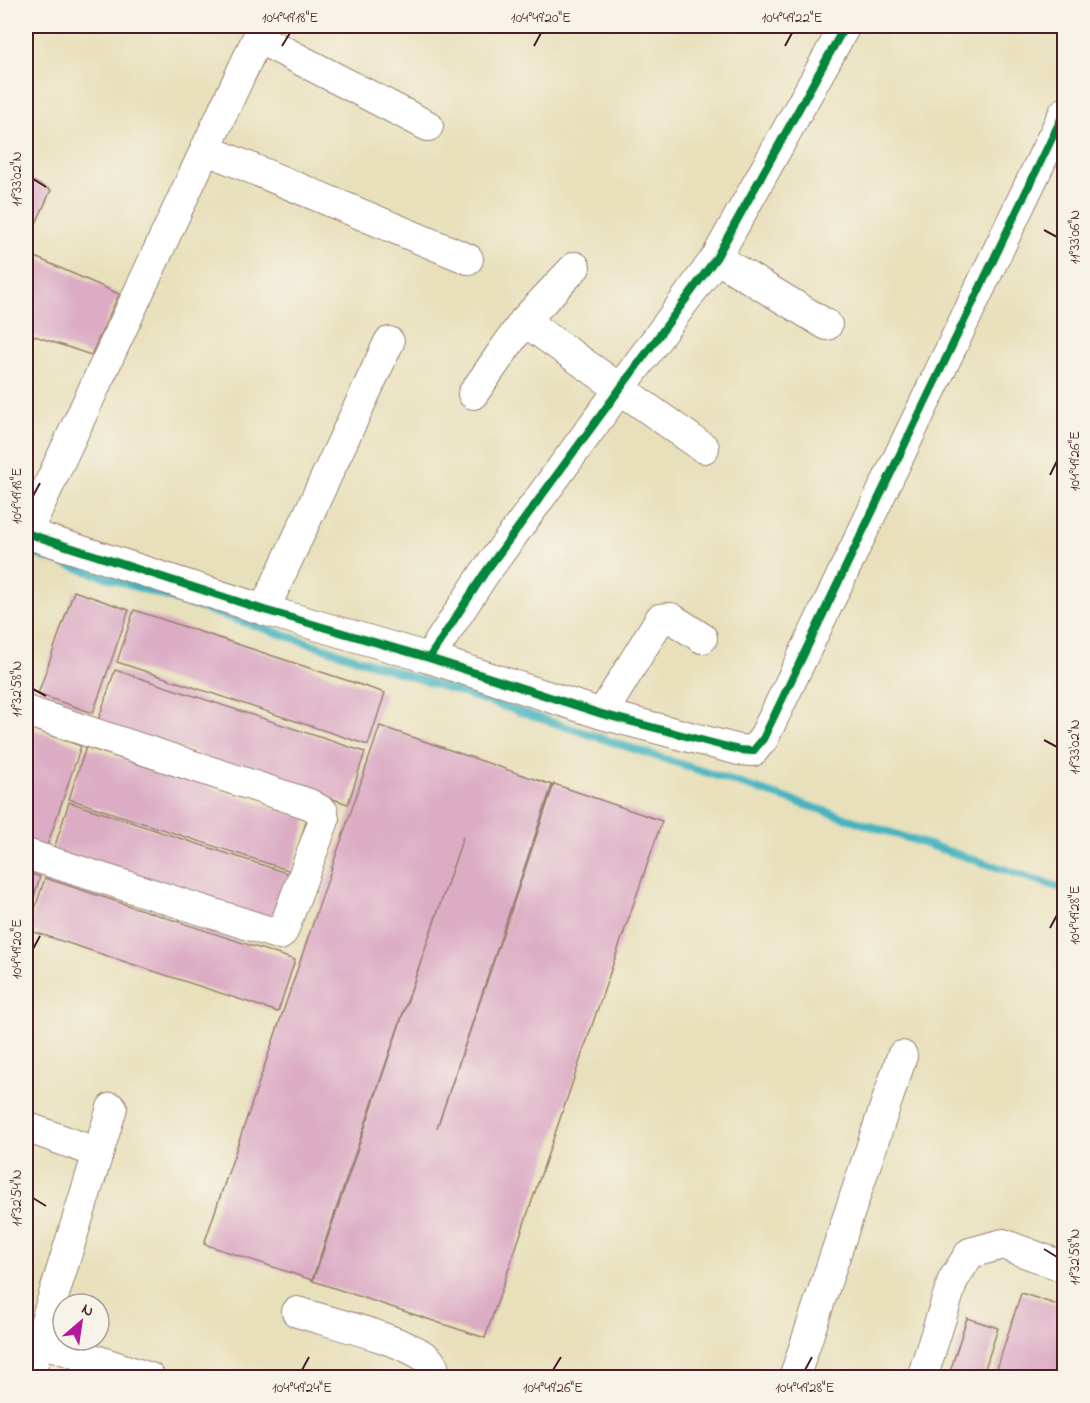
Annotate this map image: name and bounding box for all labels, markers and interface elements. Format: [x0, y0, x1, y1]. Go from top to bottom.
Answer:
text: 104°49'18"E [262, 7, 318, 29]
text: 104°49'20"E [511, 7, 571, 29]
text: 104°49'22"E [761, 7, 823, 29]
text: 11°33'02"N [6, 151, 28, 207]
text: 11°33'06"N [1064, 210, 1086, 264]
text: 104°49'26"E [1064, 431, 1086, 491]
text: 104°49'18"E [6, 468, 28, 524]
text: 11°32'58"N [6, 661, 28, 717]
text: 11°33'02"N [1064, 719, 1086, 775]
text: 104°49'28"E [1064, 885, 1086, 945]
text: 104°49'20"E [6, 919, 28, 979]
text: 11°32'54"N [6, 1169, 28, 1227]
text: 11°32'58"N [1064, 1229, 1086, 1285]
north arrow [51, 1292, 111, 1352]
text: N [77, 1298, 98, 1324]
text: 104°49'24"E [272, 1377, 332, 1399]
text: 104°49'26"E [523, 1377, 583, 1399]
text: 104°49'28"E [775, 1377, 835, 1399]

